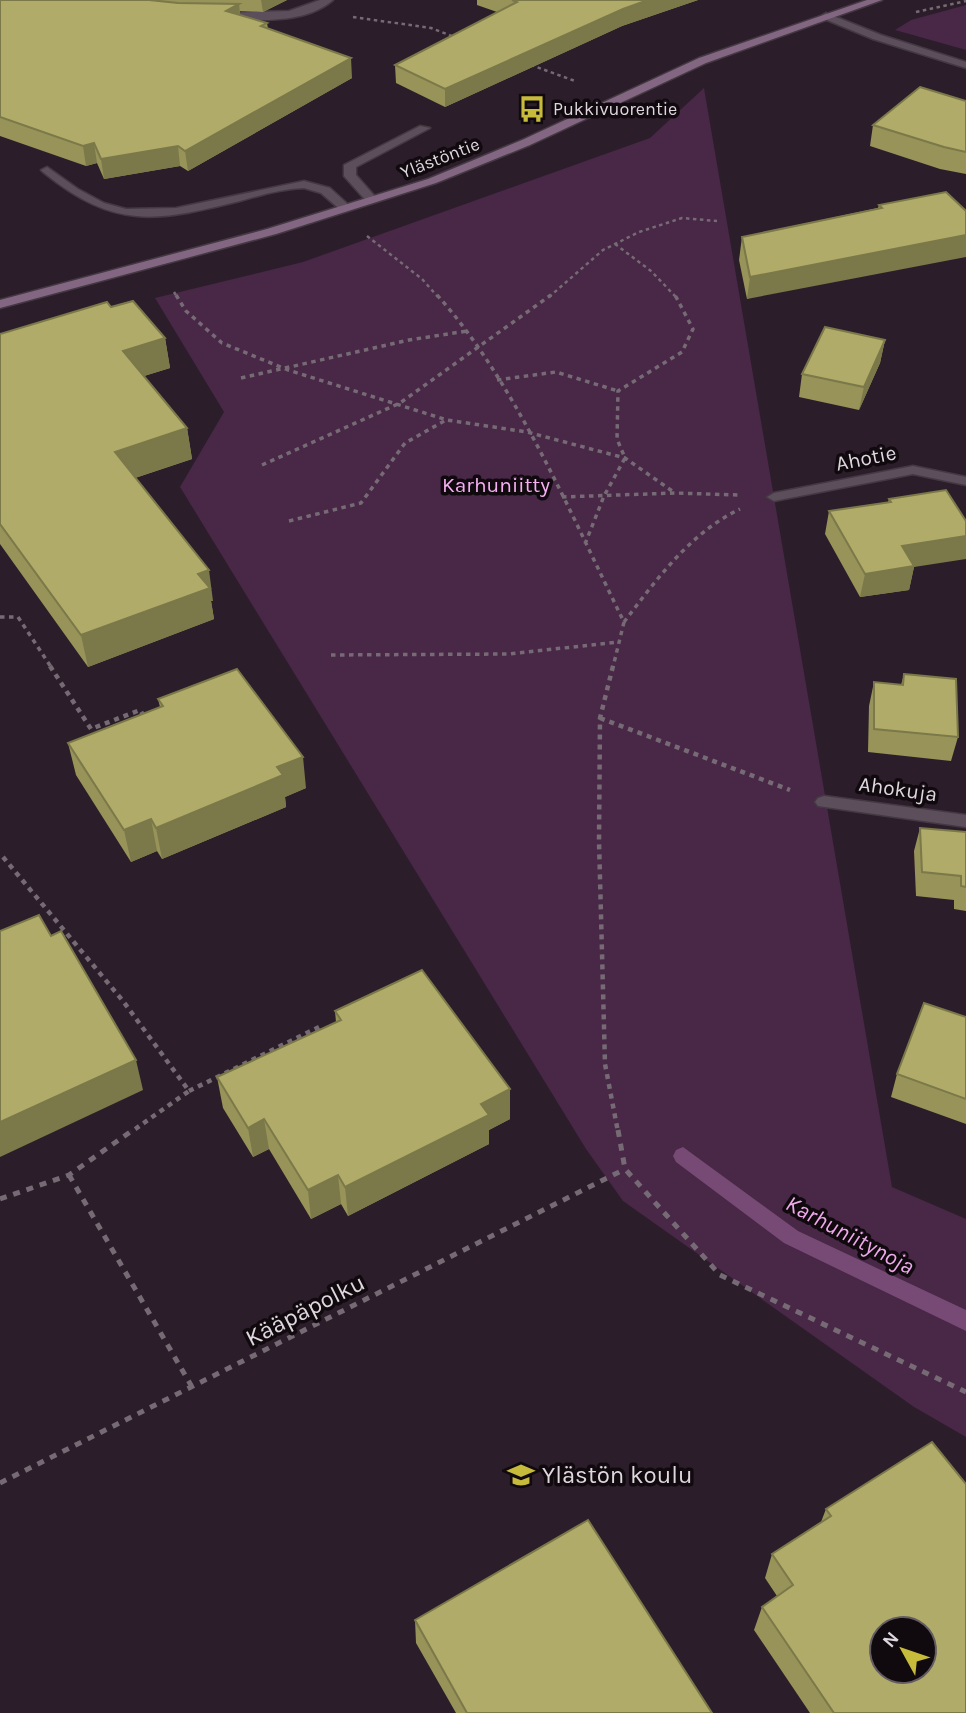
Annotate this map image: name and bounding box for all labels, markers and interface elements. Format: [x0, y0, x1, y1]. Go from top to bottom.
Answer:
bus stop icon: Pukkivuorentie [517, 94, 547, 124]
place label: Pukkivuorentie [553, 98, 677, 120]
street label: Ylästöntie [397, 133, 483, 183]
street label: Ahotie [834, 440, 898, 476]
park label: Karhuniitty [442, 473, 550, 497]
street label: Ahokuja [857, 772, 939, 806]
water label: Karhuniitynoja [781, 1190, 919, 1280]
street label: Kääpäpolku [241, 1268, 369, 1352]
school or university icon: Ylästön koulu [506, 1460, 536, 1490]
place label: Ylästön koulu [542, 1461, 692, 1489]
north arrow [868, 1615, 938, 1685]
text: N [878, 1627, 904, 1652]

